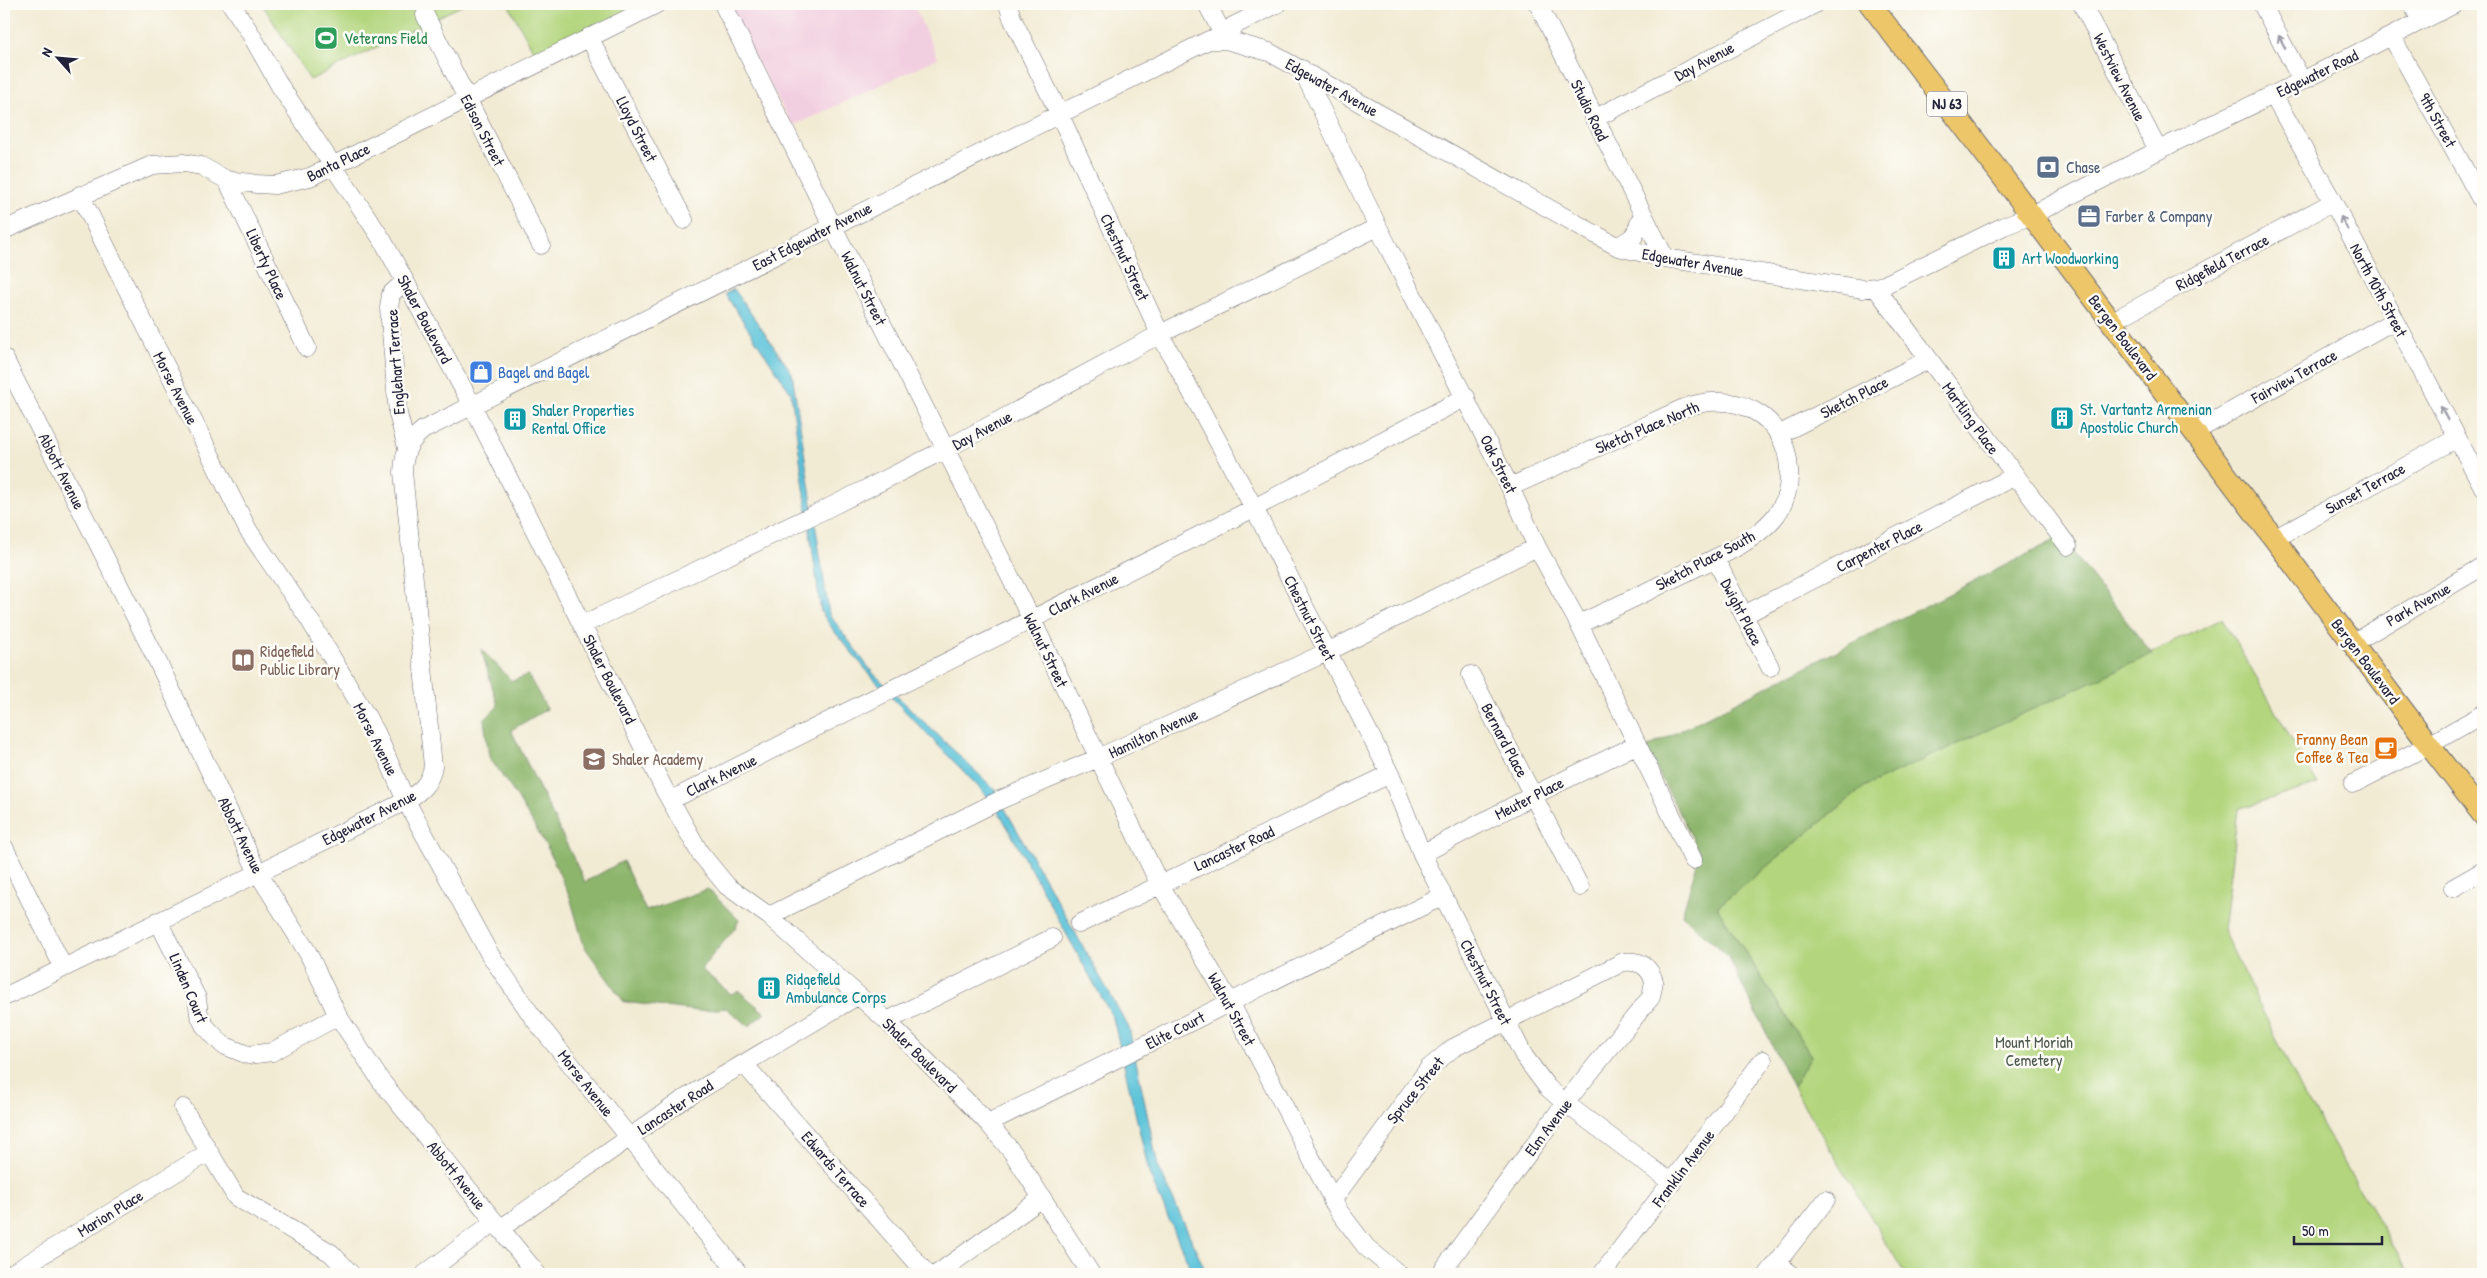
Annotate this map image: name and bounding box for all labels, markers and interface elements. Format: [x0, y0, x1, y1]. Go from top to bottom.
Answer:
sports icon: Veterans Field [313, 25, 339, 51]
place label: Veterans Field [344, 27, 427, 49]
street label: Westview Avenue [2088, 29, 2152, 125]
north arrow [32, 32, 82, 82]
one-way arrow [2277, 35, 2287, 50]
street label: Day Avenue [1670, 36, 1738, 86]
text: N [36, 44, 56, 60]
street label: Edgewater Road [2272, 44, 2362, 102]
street label: Edgewater Avenue [1282, 52, 1383, 122]
street label: Studio Road [1566, 76, 1614, 144]
street label: 9th Street [2414, 89, 2462, 152]
street label: Edison Street [456, 90, 511, 170]
road number: NJ 63 [1927, 92, 1967, 116]
street label: Lloyd Street [611, 93, 663, 166]
street label: Banta Place [303, 137, 374, 187]
bank icon: Chase [2035, 154, 2061, 180]
place label: Chase [2066, 156, 2101, 178]
street label: East Edgewater Avenue [748, 196, 876, 276]
office icon: Farber & Company [2076, 203, 2102, 229]
place label: Farber & Company [2105, 205, 2213, 227]
street label: Chestnut Street [1095, 210, 1155, 305]
one-way arrow [2339, 216, 2348, 231]
street label: Liberty Place [241, 225, 293, 303]
street label: Ridgefield Terrace [2172, 228, 2273, 296]
street label: North 10th Street [2345, 239, 2413, 341]
street label: Edgewater Avenue [1640, 242, 1746, 282]
building icon: Art Woodworking [1991, 245, 2017, 271]
street label: Walnut Street [836, 247, 892, 329]
place label: Art Woodworking [2022, 247, 2119, 269]
street label: Shaler Boulevard [392, 271, 458, 367]
street label: Bergen Boulevard [2084, 290, 2162, 384]
street label: Englehart Terrace [380, 308, 410, 415]
street label: Fairview Terrace [2246, 343, 2341, 409]
street label: Morse Avenue [148, 348, 204, 429]
shop icon: Bagel and Bagel [468, 359, 494, 385]
place label: Bagel and Bagel [498, 361, 590, 383]
street label: Sketch Place [1816, 370, 1892, 423]
street label: Martling Place [1937, 377, 2005, 459]
street label: Sketch Place North [1592, 395, 1702, 459]
place label: St. Vartantz Armenian Apostolic Church [2080, 398, 2212, 438]
place label: Shaler Properties Rental Office [532, 399, 634, 439]
street label: Day Avenue [948, 405, 1016, 455]
building icon: St. Vartantz Armenian Apostolic Church [2049, 405, 2075, 431]
building icon: Shaler Properties Rental Office [502, 406, 528, 432]
one-way arrow [2438, 407, 2448, 421]
street label: Abbott Avenue [33, 429, 91, 513]
street label: Oak Street [1475, 431, 1523, 497]
street label: Sunset Terrace [2321, 457, 2409, 519]
street label: Carpenter Place [1832, 515, 1927, 577]
street label: Sketch Place South [1652, 524, 1759, 595]
street label: Clark Avenue [1044, 567, 1123, 621]
street label: Chestnut Street [1279, 571, 1341, 665]
street label: Dwight Place [1716, 575, 1769, 650]
street label: Park Avenue [2382, 576, 2455, 631]
street label: Walnut Street [1018, 609, 1074, 691]
street label: Bergen Boulevard [2327, 614, 2405, 708]
street label: Shaler Boulevard [578, 631, 642, 727]
place label: Ridgefield Public Library [260, 640, 340, 680]
library icon: Ridgefield Public Library [230, 647, 256, 673]
street label: Morse Avenue [348, 699, 404, 780]
street label: Bernard Place [1476, 699, 1534, 781]
street label: Hamilton Avenue [1105, 702, 1202, 763]
place label: Franny Bean Coffee & Tea [2296, 728, 2368, 768]
cafe icon: Franny Bean Coffee & Tea [2373, 735, 2399, 761]
school or university icon: Shaler Academy [581, 746, 607, 772]
place label: Shaler Academy [612, 748, 704, 770]
street label: Clark Avenue [682, 748, 761, 802]
street label: Meuter Place [1491, 771, 1568, 825]
street label: Edgewater Avenue [318, 784, 420, 850]
street label: Abbott Avenue [213, 793, 269, 878]
street label: Lancaster Road [1190, 820, 1278, 876]
street label: Chestnut Street [1455, 935, 1517, 1029]
street label: Linden Court [164, 950, 214, 1027]
place label: Ridgefield Ambulance Corps [786, 968, 886, 1008]
street label: Walnut Street [1203, 968, 1261, 1050]
building icon: Ridgefield Ambulance Corps [756, 975, 782, 1001]
street label: Elite Court [1142, 1006, 1209, 1054]
street label: Shaler Boulevard [878, 1013, 962, 1097]
park label: Mount Moriah Cemetery [1995, 1031, 2073, 1071]
street label: Morse Avenue [553, 1045, 619, 1121]
street label: Spruce Street [1381, 1052, 1449, 1128]
street label: Lancaster Road [633, 1074, 717, 1140]
street label: Elm Avenue [1519, 1093, 1577, 1160]
street label: Franklin Avenue [1646, 1124, 1720, 1212]
street label: Edwards Terrace [797, 1126, 876, 1212]
street label: Abbott Avenue [422, 1136, 492, 1215]
street label: Marion Place [73, 1184, 148, 1242]
scale bar [2294, 1213, 2382, 1245]
text: 50 m [2302, 1220, 2329, 1241]

